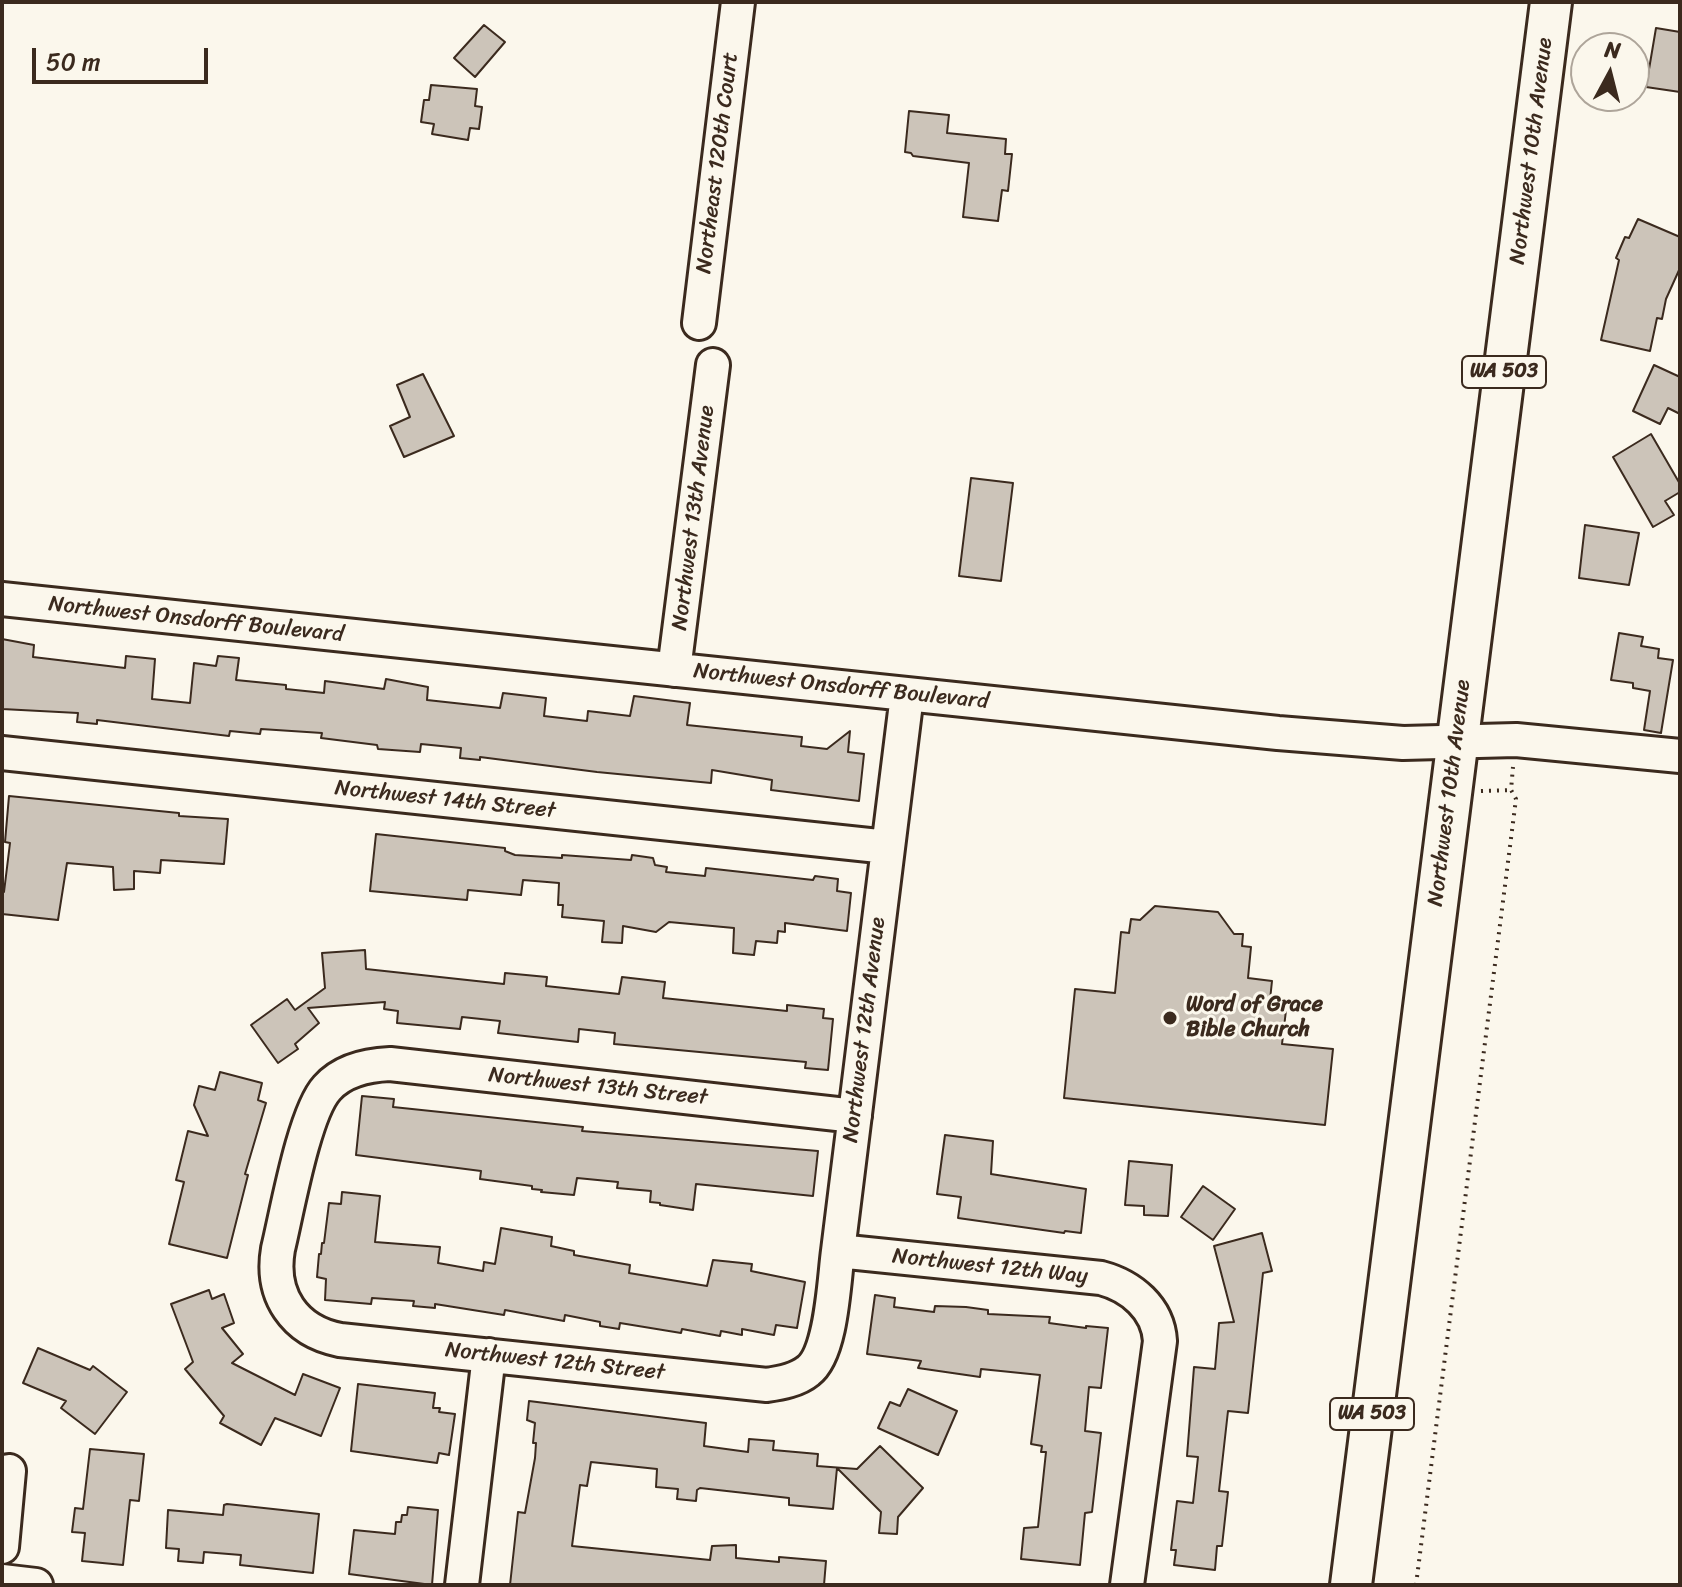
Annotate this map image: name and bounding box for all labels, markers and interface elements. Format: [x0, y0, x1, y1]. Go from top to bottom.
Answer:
text: N [1603, 29, 1623, 70]
scale bar [36, 32, 212, 82]
north arrow [1570, 32, 1650, 112]
street label: Northwest 10th Avenue [1505, 36, 1559, 266]
text: 50 m [46, 41, 101, 83]
street label: Northeast 120th Court [691, 51, 745, 275]
road number: WA 503 [1462, 356, 1546, 388]
street label: Northwest 13th Avenue [667, 404, 721, 632]
street label: Northwest Onsdorff Boulevard [47, 591, 345, 649]
street label: Northwest Onsdorff Boulevard [692, 658, 990, 716]
street label: Northwest 10th Avenue [1423, 678, 1477, 908]
street label: Northwest 14th Street [333, 775, 557, 825]
street label: Northwest 12th Avenue [838, 916, 892, 1144]
place label: Word of Grace Bible Church [1186, 992, 1323, 1044]
marker: Word of Grace Bible Church [1161, 1009, 1179, 1027]
street label: Northwest 13th Street [487, 1062, 709, 1112]
street label: Northwest 12th Way [891, 1244, 1089, 1290]
street label: Northwest 12th Street [444, 1337, 666, 1387]
road number: WA 503 [1330, 1398, 1414, 1430]

